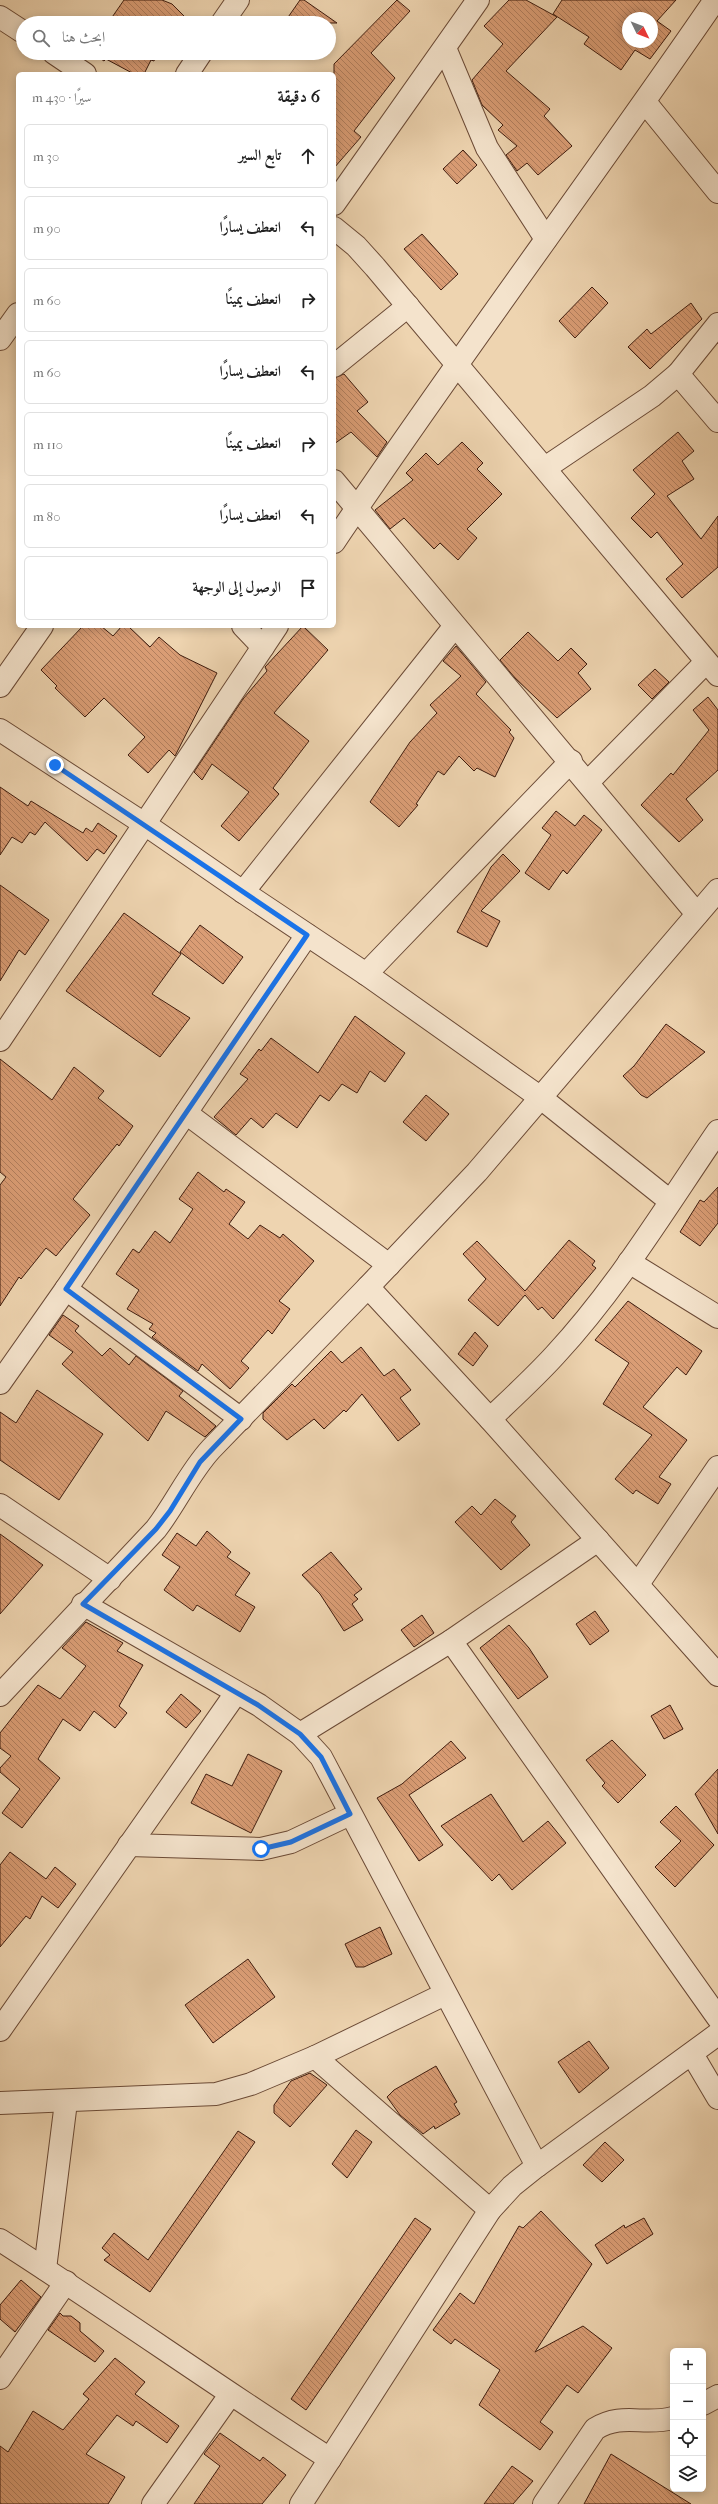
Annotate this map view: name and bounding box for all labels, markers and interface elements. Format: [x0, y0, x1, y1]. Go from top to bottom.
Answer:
north arrow [622, 12, 658, 48]
search box [16, 16, 336, 60]
icon: search [30, 27, 52, 49]
text: ابحث هنا [62, 28, 105, 46]
text: 6 دقيقة [277, 86, 320, 106]
text: سيرًا · 430 m [32, 90, 91, 105]
icon: ahead [297, 145, 319, 167]
text: تابع السير [239, 146, 281, 164]
text: 30 m [33, 149, 59, 164]
icon: left [297, 217, 319, 239]
text: انعطف يسارًا [220, 218, 281, 236]
text: 90 m [33, 221, 61, 236]
icon: right [297, 289, 319, 311]
text: انعطف يمينًا [226, 290, 281, 308]
text: 60 m [33, 293, 61, 308]
icon: left [297, 361, 319, 383]
text: انعطف يسارًا [220, 362, 281, 380]
text: 60 m [33, 365, 61, 380]
icon: right [297, 433, 319, 455]
text: انعطف يمينًا [226, 434, 281, 452]
text: 110 m [33, 437, 63, 452]
icon: left [297, 505, 319, 527]
text: انعطف يسارًا [220, 506, 281, 524]
text: 80 m [33, 509, 60, 524]
icon: arrive [297, 577, 319, 599]
text: الوصول إلى الوجهة [192, 578, 281, 596]
route end [46, 756, 64, 774]
route start [252, 1840, 270, 1858]
map controls [670, 2348, 706, 2492]
button: + [670, 2348, 706, 2384]
button: − [670, 2384, 706, 2420]
button: locate [670, 2420, 706, 2456]
button: layers [670, 2456, 706, 2492]

